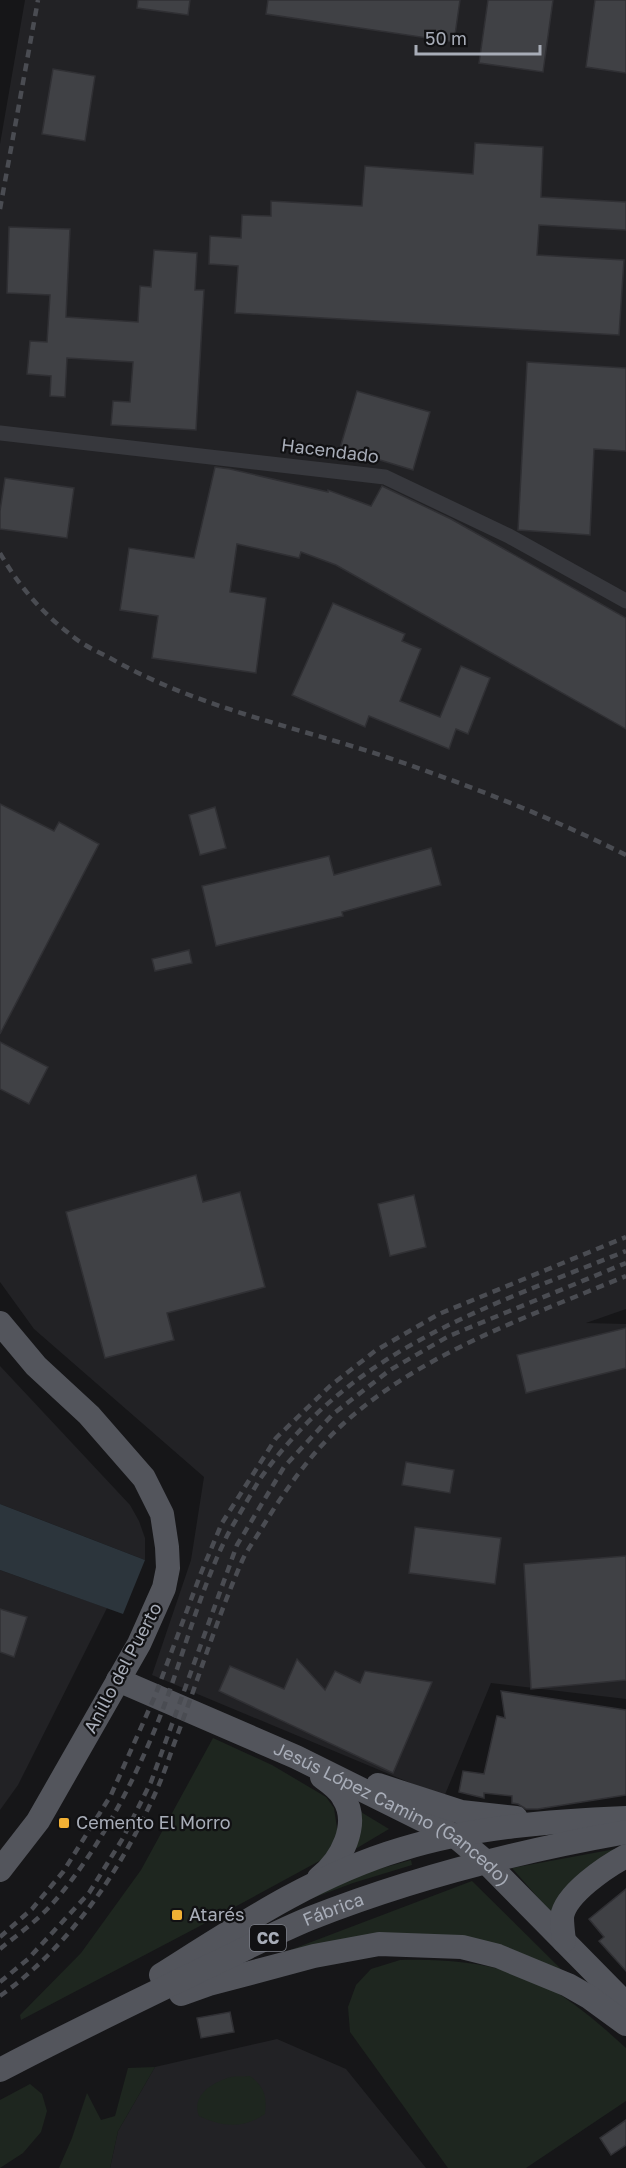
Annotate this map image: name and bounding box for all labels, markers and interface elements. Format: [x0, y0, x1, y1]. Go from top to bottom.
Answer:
scale bar [416, 18, 540, 56]
text: 50 m [425, 27, 467, 49]
street label: Hacendado [280, 433, 380, 467]
street label: Anillo del Puerto [78, 1598, 166, 1737]
street label: Jesús López Camino (Gancedo) [271, 1737, 515, 1890]
place label: Cemento El Morro [76, 1811, 231, 1833]
marker: Cemento El Morro [57, 1816, 71, 1830]
street label: Fábrica [299, 1887, 366, 1930]
place label: Atarés [189, 1903, 245, 1925]
marker: Atarés [170, 1908, 184, 1922]
road number: CC [250, 1925, 286, 1951]

